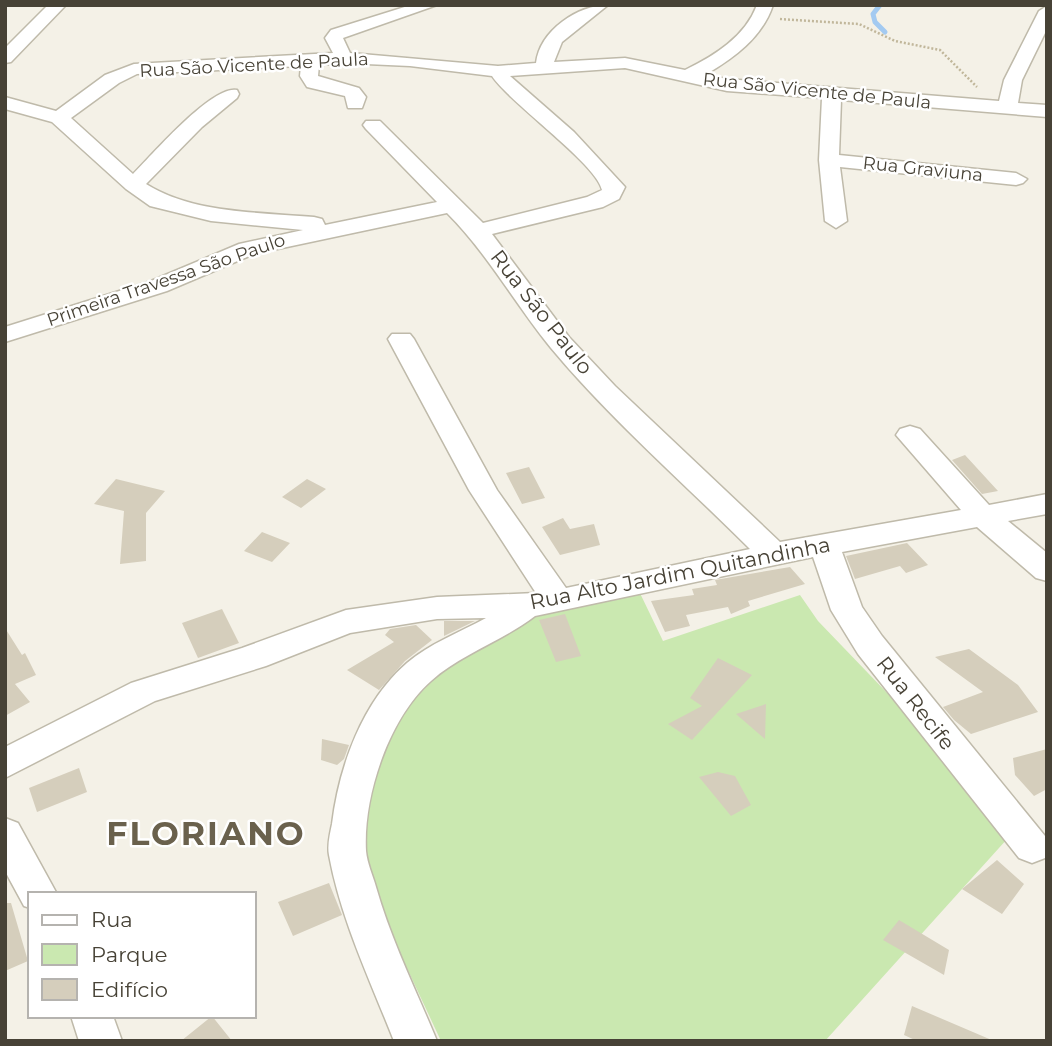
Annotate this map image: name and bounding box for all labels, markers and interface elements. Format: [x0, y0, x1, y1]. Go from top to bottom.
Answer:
street label: Rua São Vicente de Paula [139, 48, 369, 82]
street label: Rua São Vicente de Paula [702, 68, 932, 114]
street label: Rua Graviuna [862, 152, 984, 186]
street label: Primeira Travessa São Paulo [44, 229, 288, 331]
street label: Rua São Paulo [486, 245, 598, 379]
street label: Rua Alto Jardim Quitandinha [528, 532, 832, 614]
street label: Rua Recife [872, 651, 960, 755]
district label: FLORIANO [106, 813, 306, 853]
legend [28, 892, 256, 1018]
text: Rua [91, 907, 133, 932]
text: Parque [91, 942, 167, 967]
text: Edifício [91, 977, 168, 1002]

